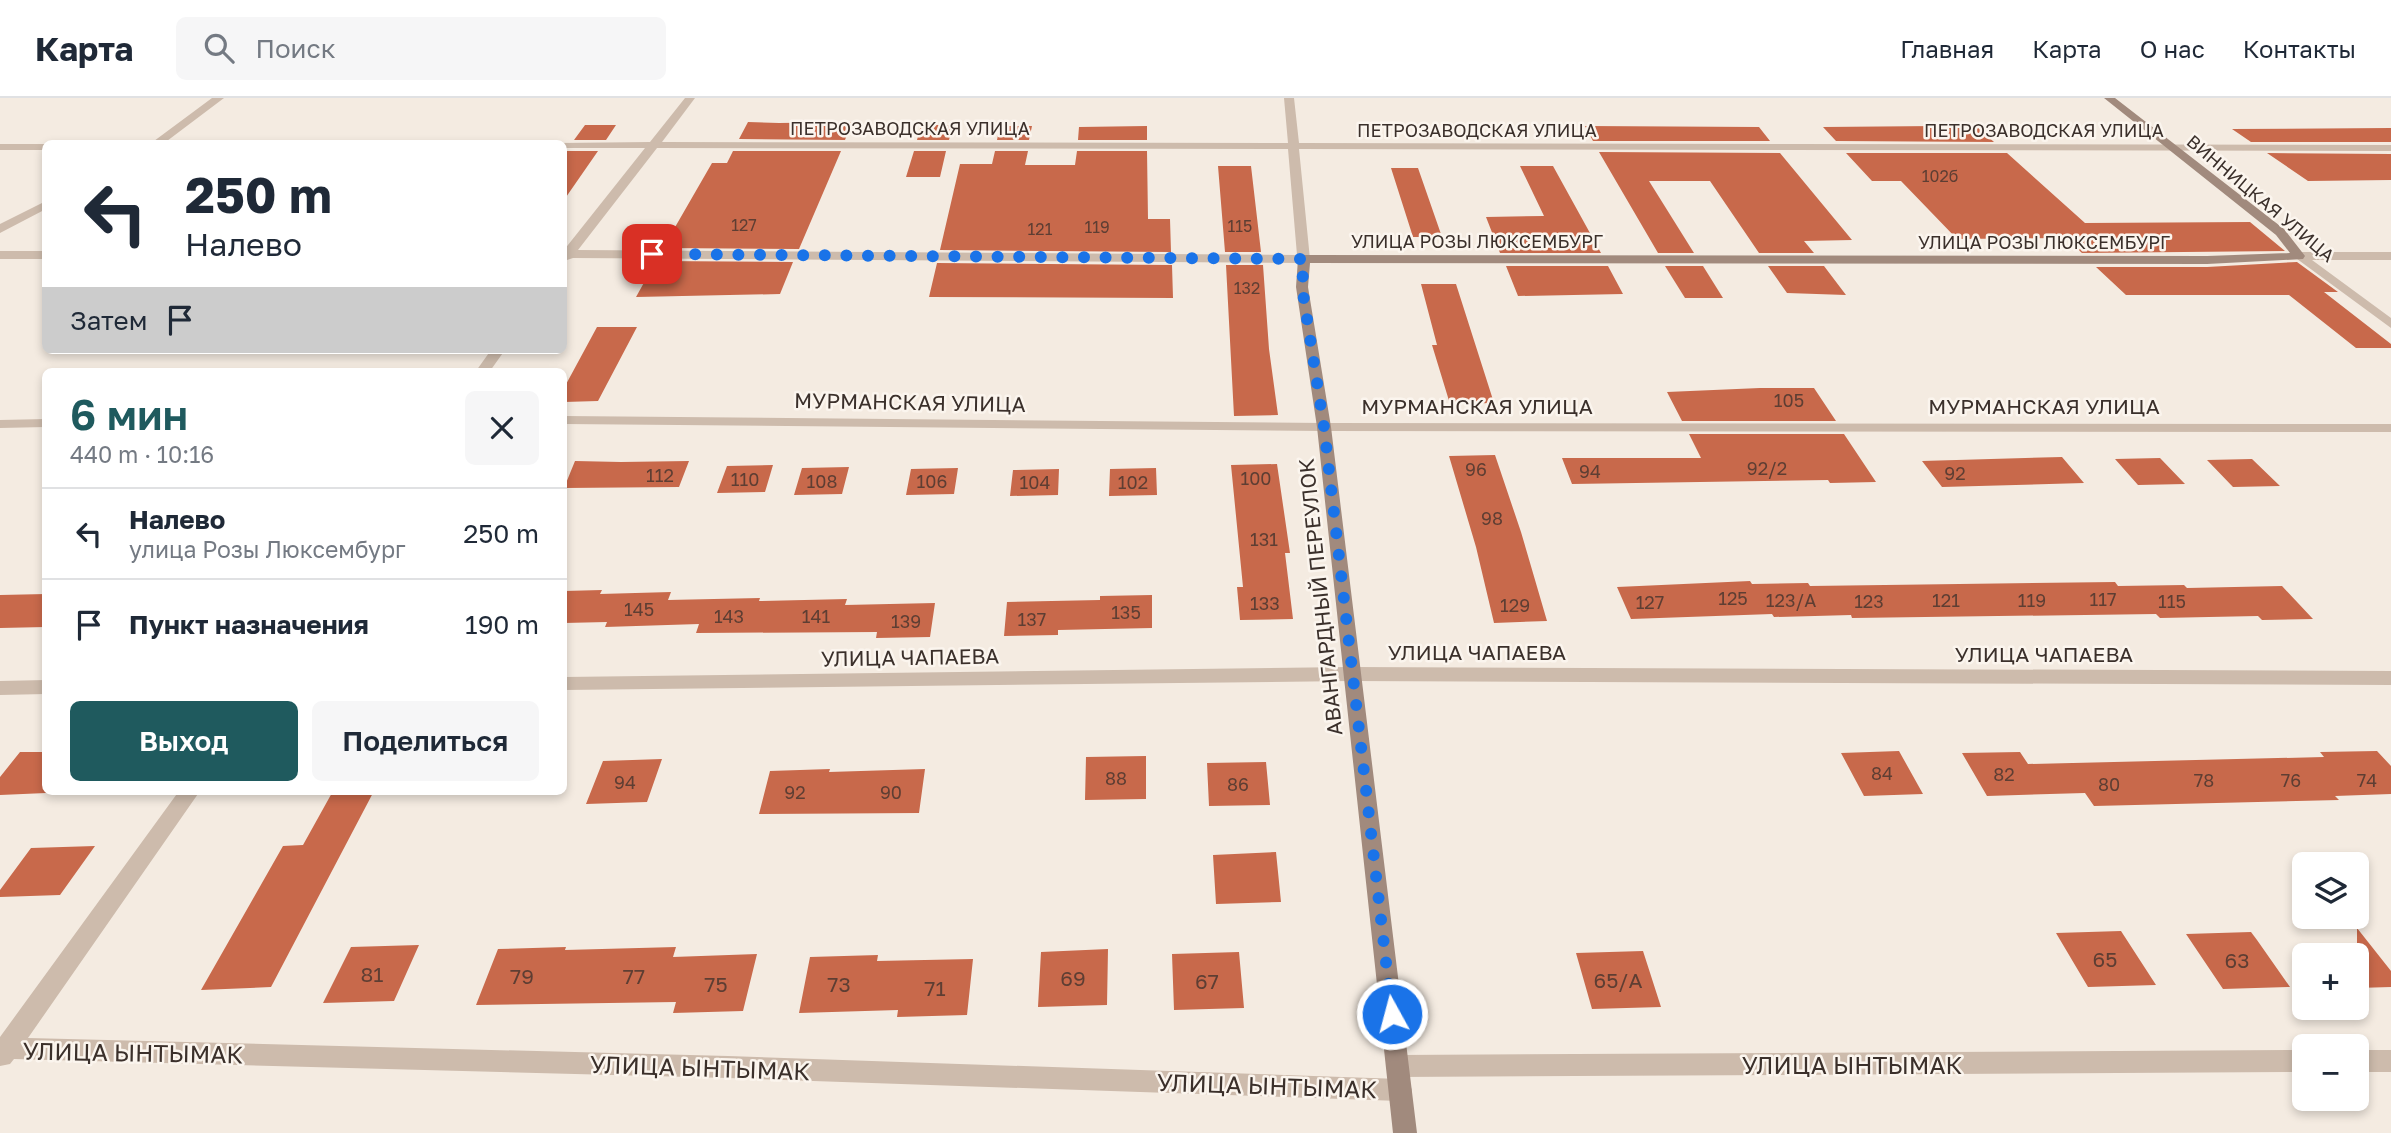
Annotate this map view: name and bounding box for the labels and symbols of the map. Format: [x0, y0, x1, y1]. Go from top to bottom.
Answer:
street label: ПЕТРОЗАВОДСКАЯ УЛИЦА [790, 117, 1030, 139]
street label: ПЕТРОЗАВОДСКАЯ УЛИЦА [1357, 119, 1597, 141]
street label: ПЕТРОЗАВОДСКАЯ УЛИЦА [1924, 119, 2164, 141]
street label: ВИННИЦКАЯ УЛИЦА [2183, 130, 2339, 266]
house number: 102б [1922, 166, 1958, 186]
house number: 127 [731, 215, 757, 235]
house number: 115 [1228, 216, 1252, 236]
house number: 119 [1084, 217, 1110, 237]
house number: 121 [1028, 219, 1053, 239]
pin [622, 224, 682, 284]
street label: УЛИЦА РОЗЫ ЛЮКСЕМБУРГ [1351, 230, 1603, 252]
street label: УЛИЦА РОЗЫ ЛЮКСЕМБУРГ [1918, 231, 2170, 253]
house number: 132 [1234, 278, 1260, 298]
street label: МУРМАНСКАЯ УЛИЦА [794, 387, 1026, 417]
house number: 105 [1774, 389, 1804, 411]
street label: МУРМАНСКАЯ УЛИЦА [1361, 393, 1593, 419]
street label: МУРМАНСКАЯ УЛИЦА [1928, 393, 2160, 419]
street label: АВАНГАРДНЫЙ ПЕРЕУЛОК [1292, 457, 1347, 737]
house number: 92/2 [1747, 457, 1787, 479]
house number: 96 [1465, 458, 1487, 480]
house number: 94 [1579, 460, 1601, 482]
house number: 92 [1944, 462, 1966, 484]
house number: 112 [646, 464, 674, 486]
house number: 100 [1240, 467, 1272, 489]
house number: 110 [731, 468, 759, 490]
house number: 108 [807, 470, 837, 492]
house number: 106 [917, 470, 947, 492]
house number: 104 [1020, 471, 1050, 493]
house number: 102 [1118, 471, 1148, 493]
house number: 98 [1481, 507, 1503, 529]
house number: 131 [1250, 528, 1278, 550]
house number: 125 [1718, 587, 1748, 609]
house number: 117 [2090, 588, 2117, 610]
house number: 123/А [1766, 589, 1816, 611]
house number: 121 [1932, 589, 1960, 611]
house number: 119 [2018, 589, 2046, 611]
house number: 123 [1854, 590, 1884, 612]
house number: 115 [2158, 590, 2186, 612]
house number: 127 [1636, 591, 1664, 613]
house number: 133 [1250, 592, 1280, 614]
house number: 129 [1500, 594, 1530, 616]
house number: 145 [624, 598, 654, 620]
house number: 135 [1111, 601, 1141, 623]
house number: 143 [714, 605, 744, 627]
house number: 141 [802, 605, 830, 627]
house number: 137 [1018, 608, 1046, 630]
house number: 139 [891, 610, 921, 632]
street label: УЛИЦА ЧАПАЕВА [1388, 639, 1566, 665]
street label: УЛИЦА ЧАПАЕВА [1955, 641, 2133, 667]
street label: УЛИЦА ЧАПАЕВА [821, 642, 999, 672]
house number: 84 [1871, 762, 1893, 784]
house number: 82 [1993, 763, 2015, 785]
house number: 88 [1105, 767, 1127, 789]
house number: 78 [2194, 769, 2214, 791]
house number: 76 [2281, 769, 2301, 791]
house number: 74 [2357, 769, 2377, 791]
house number: 94 [614, 771, 636, 793]
house number: 86 [1227, 773, 1249, 795]
house number: 80 [2098, 773, 2120, 795]
house number: 92 [784, 781, 806, 803]
house number: 90 [880, 781, 902, 803]
house number: 65 [2093, 946, 2117, 972]
house number: 63 [2225, 947, 2250, 973]
house number: 81 [361, 961, 384, 987]
house number: 79 [510, 963, 534, 989]
house number: 77 [623, 963, 645, 989]
house number: 69 [1060, 965, 1086, 991]
house number: 65/А [1593, 967, 1643, 993]
house number: 67 [1195, 968, 1219, 994]
house number: 75 [704, 971, 728, 997]
house number: 73 [827, 971, 851, 997]
house number: 71 [924, 975, 946, 1001]
position arrow [1355, 977, 1429, 1051]
street label: УЛИЦА ЫНТЫМАК [22, 1036, 244, 1068]
street label: УЛИЦА ЫНТЫМАК [589, 1049, 811, 1085]
street label: УЛИЦА ЫНТЫМАК [1742, 1050, 1962, 1079]
street label: УЛИЦА ЫНТЫМАК [1156, 1067, 1378, 1103]

